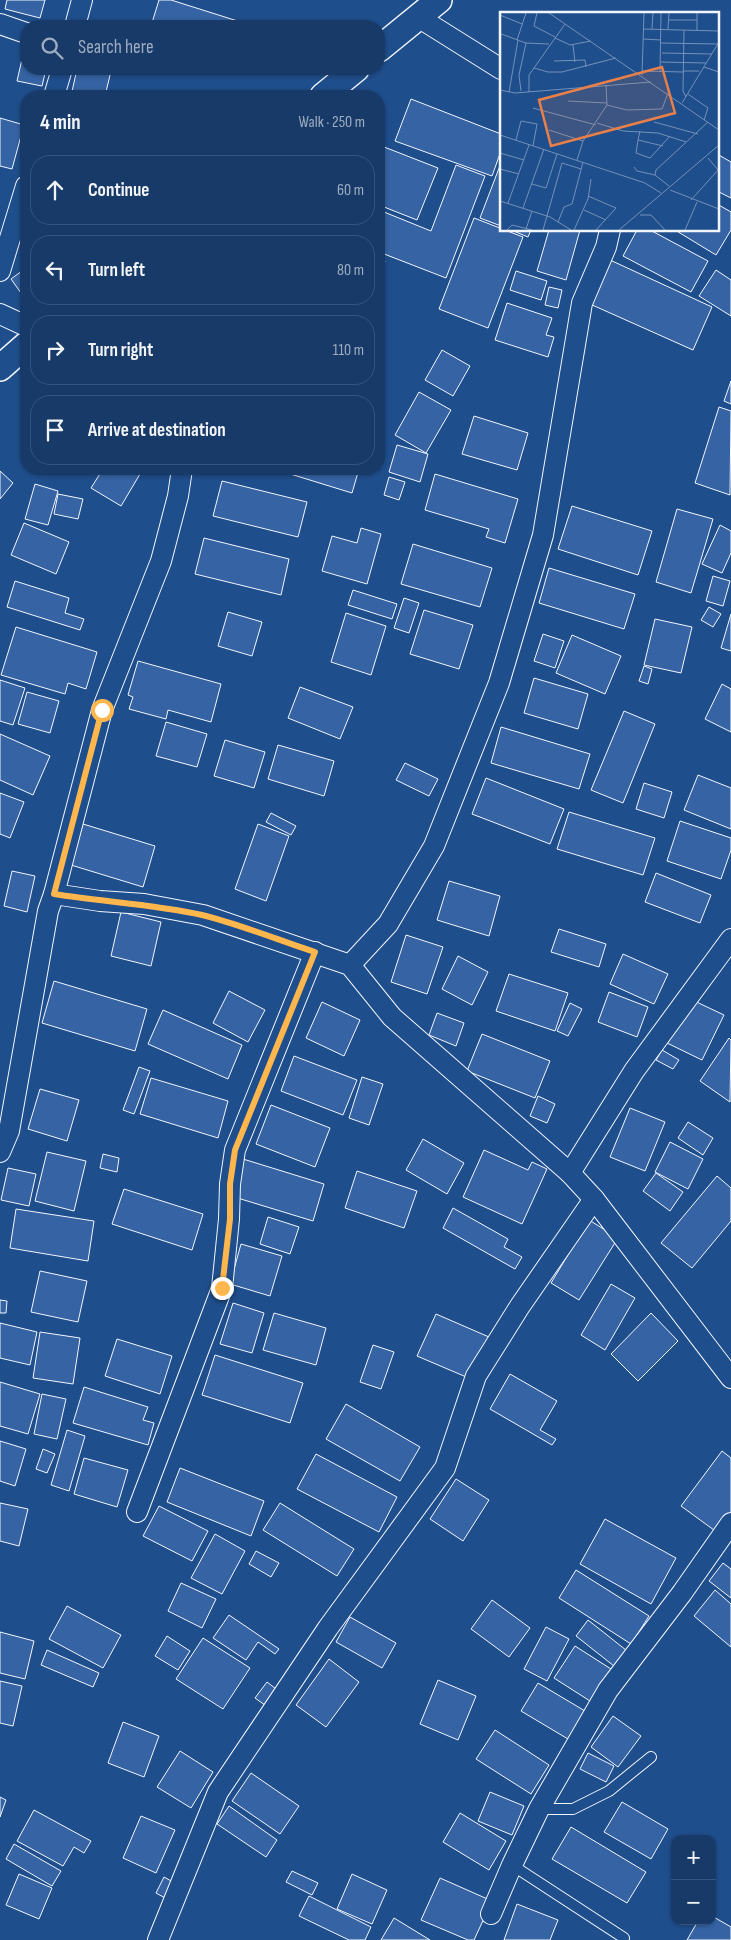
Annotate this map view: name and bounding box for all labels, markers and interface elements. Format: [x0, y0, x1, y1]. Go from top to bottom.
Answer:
inset map [500, 12, 718, 231]
search box [20, 20, 385, 75]
icon: search [38, 34, 66, 62]
text: Search here [78, 36, 154, 59]
text: 4 min [40, 110, 81, 135]
text: Walk · 250 m [299, 113, 365, 132]
icon: ahead [41, 176, 69, 204]
text: Continue [88, 179, 149, 202]
text: 60 m [337, 181, 364, 200]
icon: left [41, 256, 69, 284]
text: Turn left [88, 259, 145, 282]
text: 80 m [337, 261, 364, 280]
icon: right [41, 336, 69, 364]
text: Turn right [88, 339, 153, 362]
text: 110 m [333, 341, 364, 360]
icon: arrive [41, 416, 69, 444]
text: Arrive at destination [88, 419, 226, 442]
route start [91, 699, 114, 722]
route end [211, 1277, 234, 1300]
map controls [671, 1835, 716, 1925]
button: + [671, 1835, 716, 1880]
button: − [671, 1880, 716, 1925]

